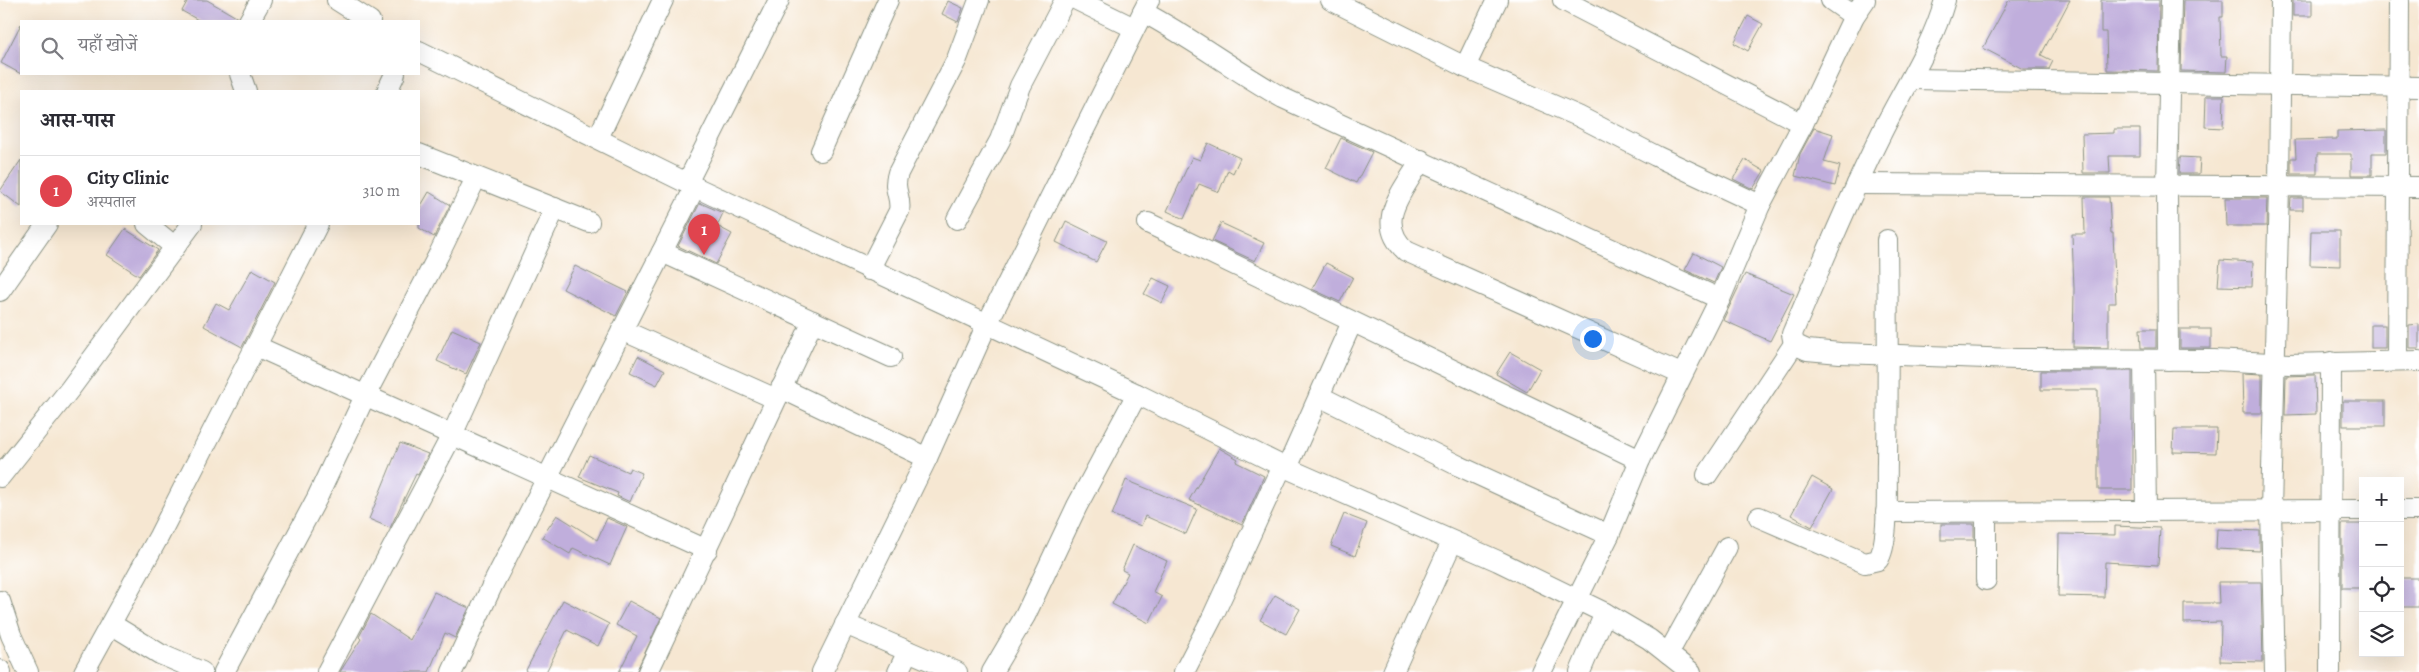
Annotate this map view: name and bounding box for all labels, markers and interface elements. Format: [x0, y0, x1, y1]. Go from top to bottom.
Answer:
search box [20, 20, 420, 75]
text: यहाँ खोजें [78, 32, 137, 58]
icon: search [38, 34, 66, 62]
text: आस-पास [40, 106, 114, 134]
text: City Clinic [87, 165, 169, 191]
text: 1 [53, 180, 59, 202]
text: 310 m [363, 180, 400, 202]
text: अस्पताल [87, 191, 136, 213]
pin: 1 [688, 214, 720, 255]
your location [1580, 326, 1606, 352]
map controls [2359, 477, 2404, 657]
button: + [2359, 477, 2404, 522]
button: − [2359, 522, 2404, 567]
button: locate [2359, 567, 2404, 612]
button: layers [2359, 612, 2404, 657]

